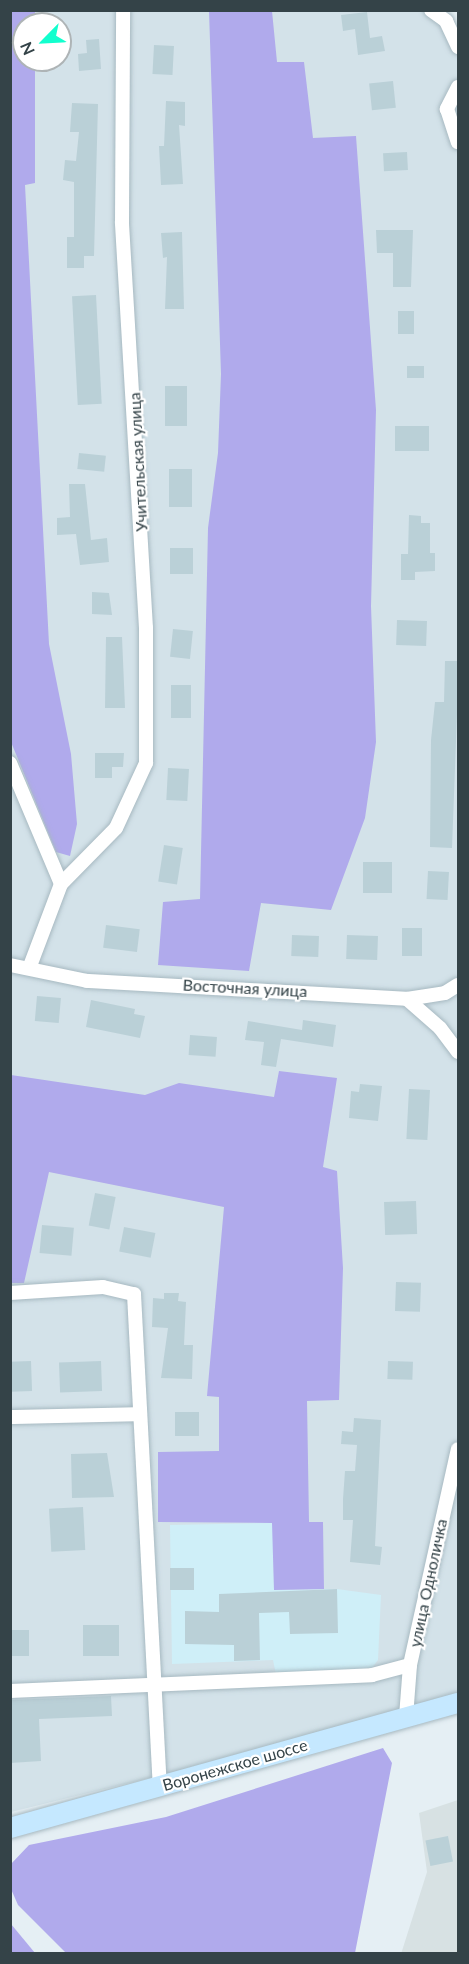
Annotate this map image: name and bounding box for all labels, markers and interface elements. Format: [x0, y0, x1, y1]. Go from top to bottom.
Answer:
north arrow [12, 12, 72, 72]
text: N [16, 39, 38, 58]
street label: Учительская улица [125, 392, 151, 532]
street label: Восточная улица [182, 975, 308, 1001]
street label: улица Одноличка [405, 1517, 451, 1649]
street label: Воронежское шоссе [160, 1735, 310, 1795]

